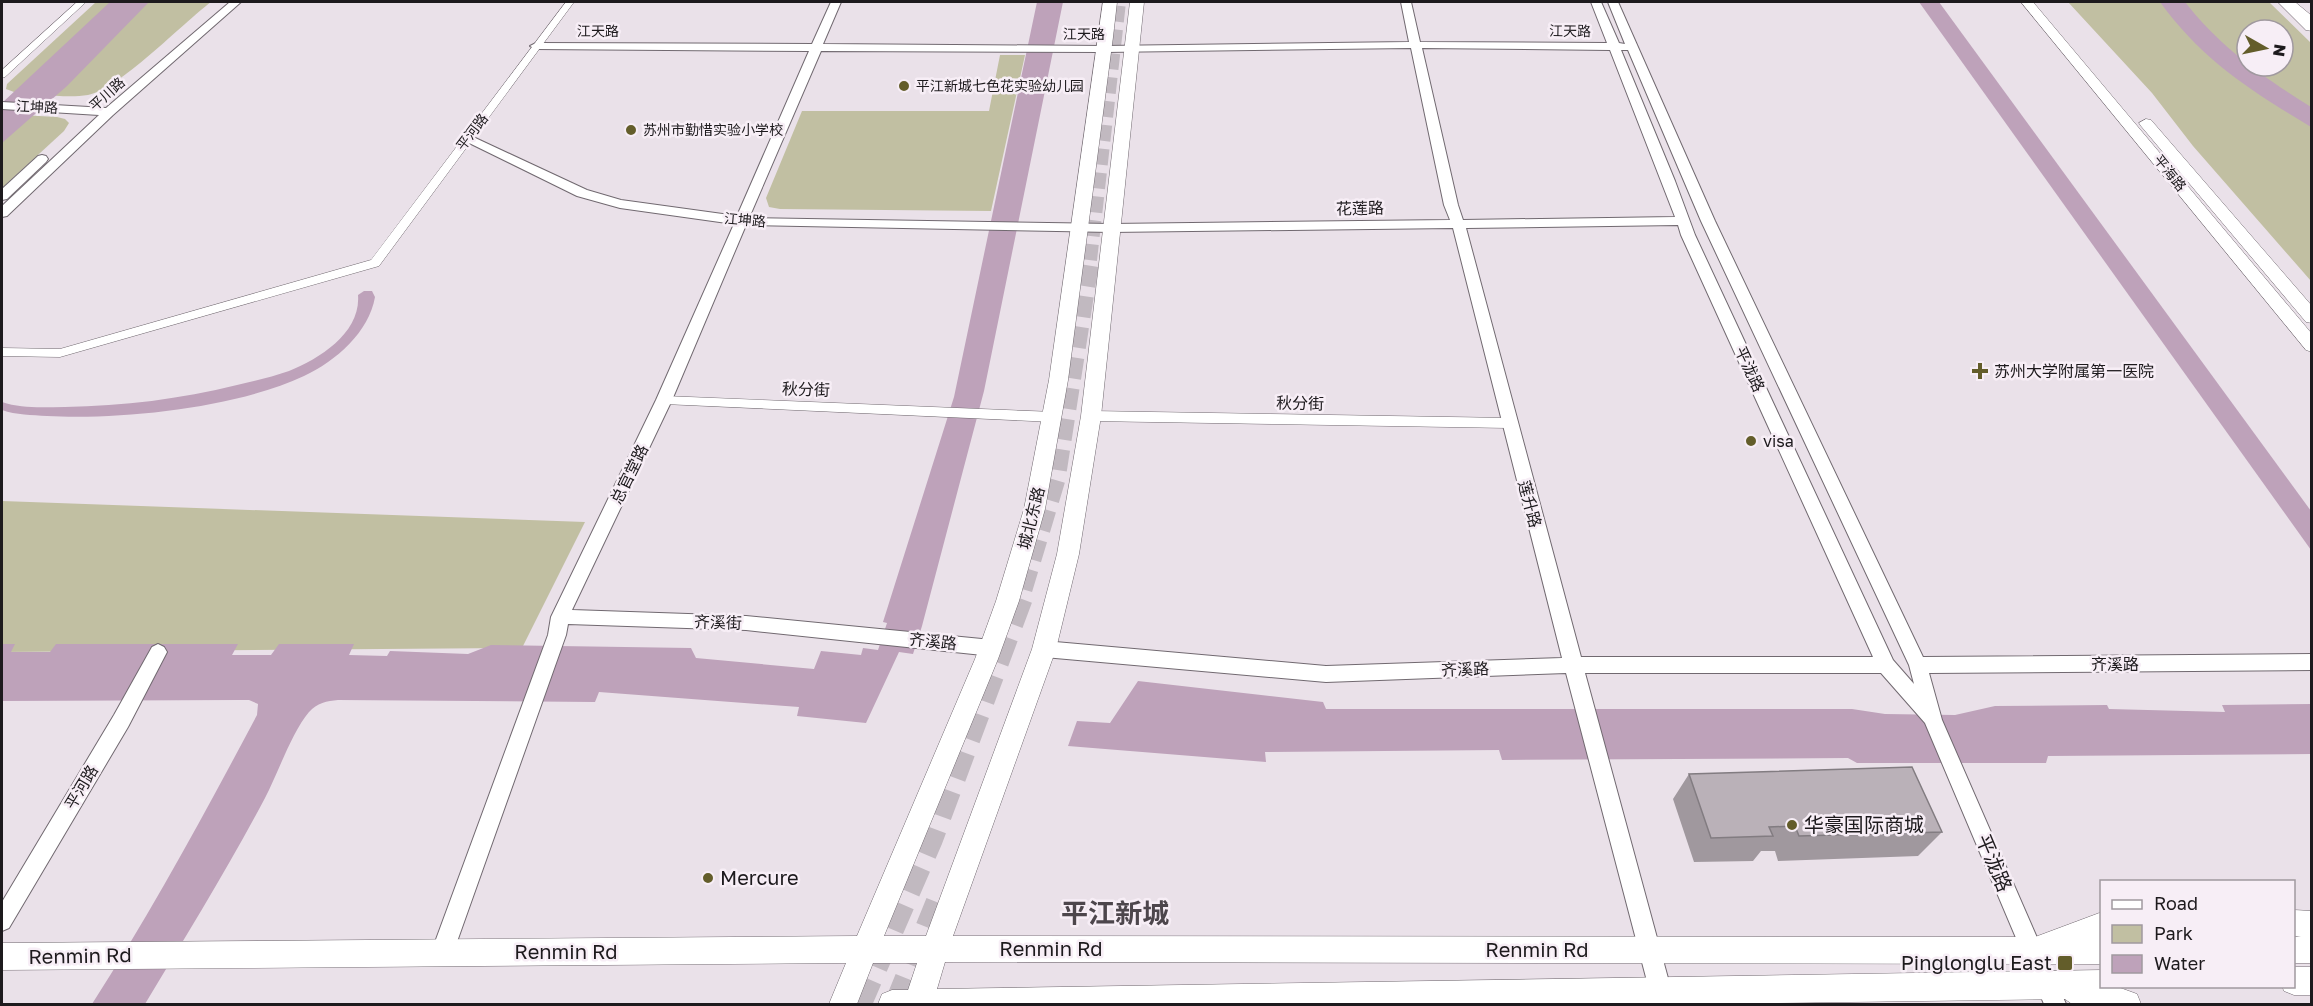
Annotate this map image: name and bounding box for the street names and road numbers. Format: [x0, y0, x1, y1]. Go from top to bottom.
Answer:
street label: 江天路 [577, 22, 619, 39]
street label: 江天路 [1549, 22, 1591, 39]
street label: 江天路 [1063, 25, 1105, 42]
street label: 平川路 [85, 73, 128, 114]
street label: 江坤路 [16, 97, 58, 116]
street label: 平河路 [452, 110, 491, 154]
street label: 平海路 [2151, 151, 2190, 194]
street label: 花莲路 [1336, 198, 1384, 218]
street label: 江坤路 [723, 209, 767, 230]
street label: 平泷路 [1731, 343, 1769, 395]
street label: 秋分街 [782, 378, 830, 400]
street label: 秋分街 [1276, 393, 1324, 413]
street label: 总官堂路 [606, 441, 652, 507]
street label: 莲升路 [1514, 478, 1546, 530]
street label: 城北东路 [1014, 485, 1048, 551]
street label: 齐溪街 [694, 611, 742, 633]
street label: 齐溪路 [908, 629, 958, 653]
street label: 齐溪路 [2091, 654, 2139, 674]
street label: 齐溪路 [1441, 658, 1489, 680]
street label: 平河路 [60, 761, 102, 813]
street label: 平泷路 [1972, 830, 2018, 895]
street label: Renmin Rd [999, 936, 1103, 960]
street label: Renmin Rd [1485, 937, 1589, 961]
street label: Renmin Rd [514, 939, 618, 963]
street label: Renmin Rd [28, 942, 132, 968]

